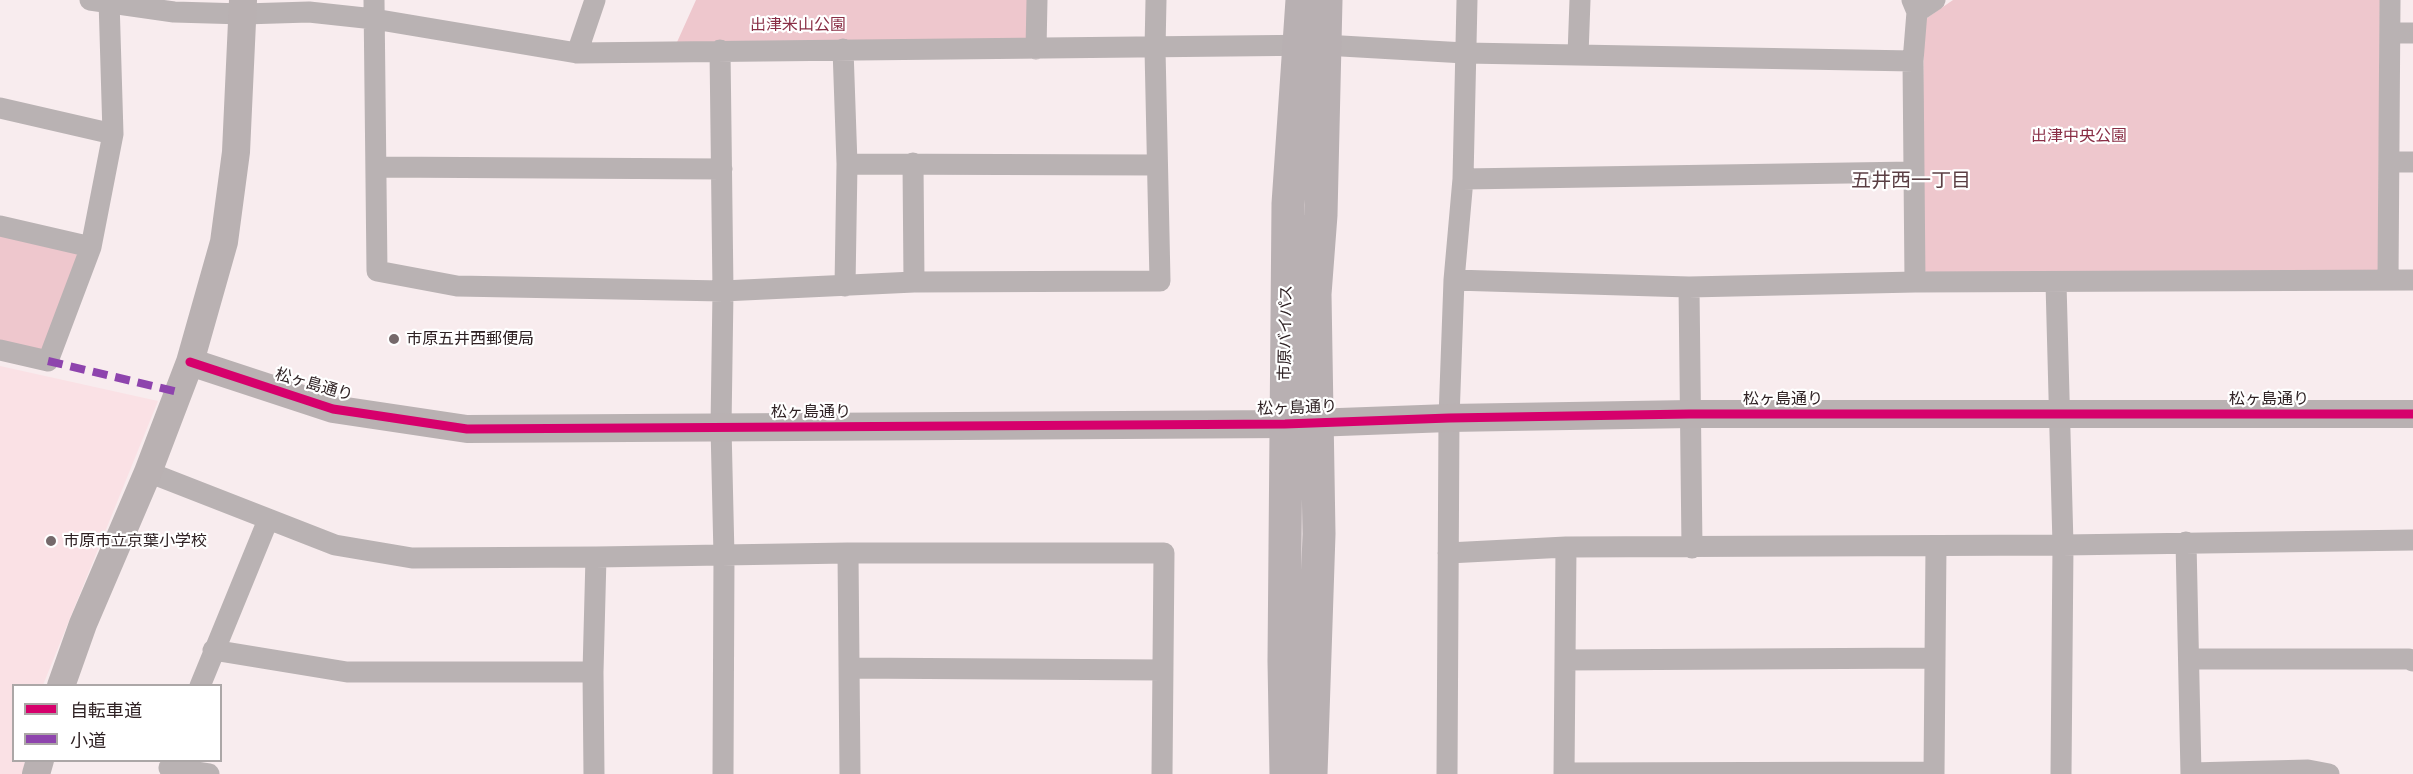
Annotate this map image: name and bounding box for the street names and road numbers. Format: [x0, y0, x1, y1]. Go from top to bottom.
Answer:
street label: 市原バイパス [1276, 285, 1296, 381]
street label: 松ヶ島通り [273, 365, 355, 405]
street label: 松ヶ島通り [1743, 389, 1823, 409]
street label: 松ヶ島通り [2229, 389, 2309, 409]
street label: 松ヶ島通り [1257, 397, 1337, 419]
street label: 松ヶ島通り [771, 402, 851, 422]

